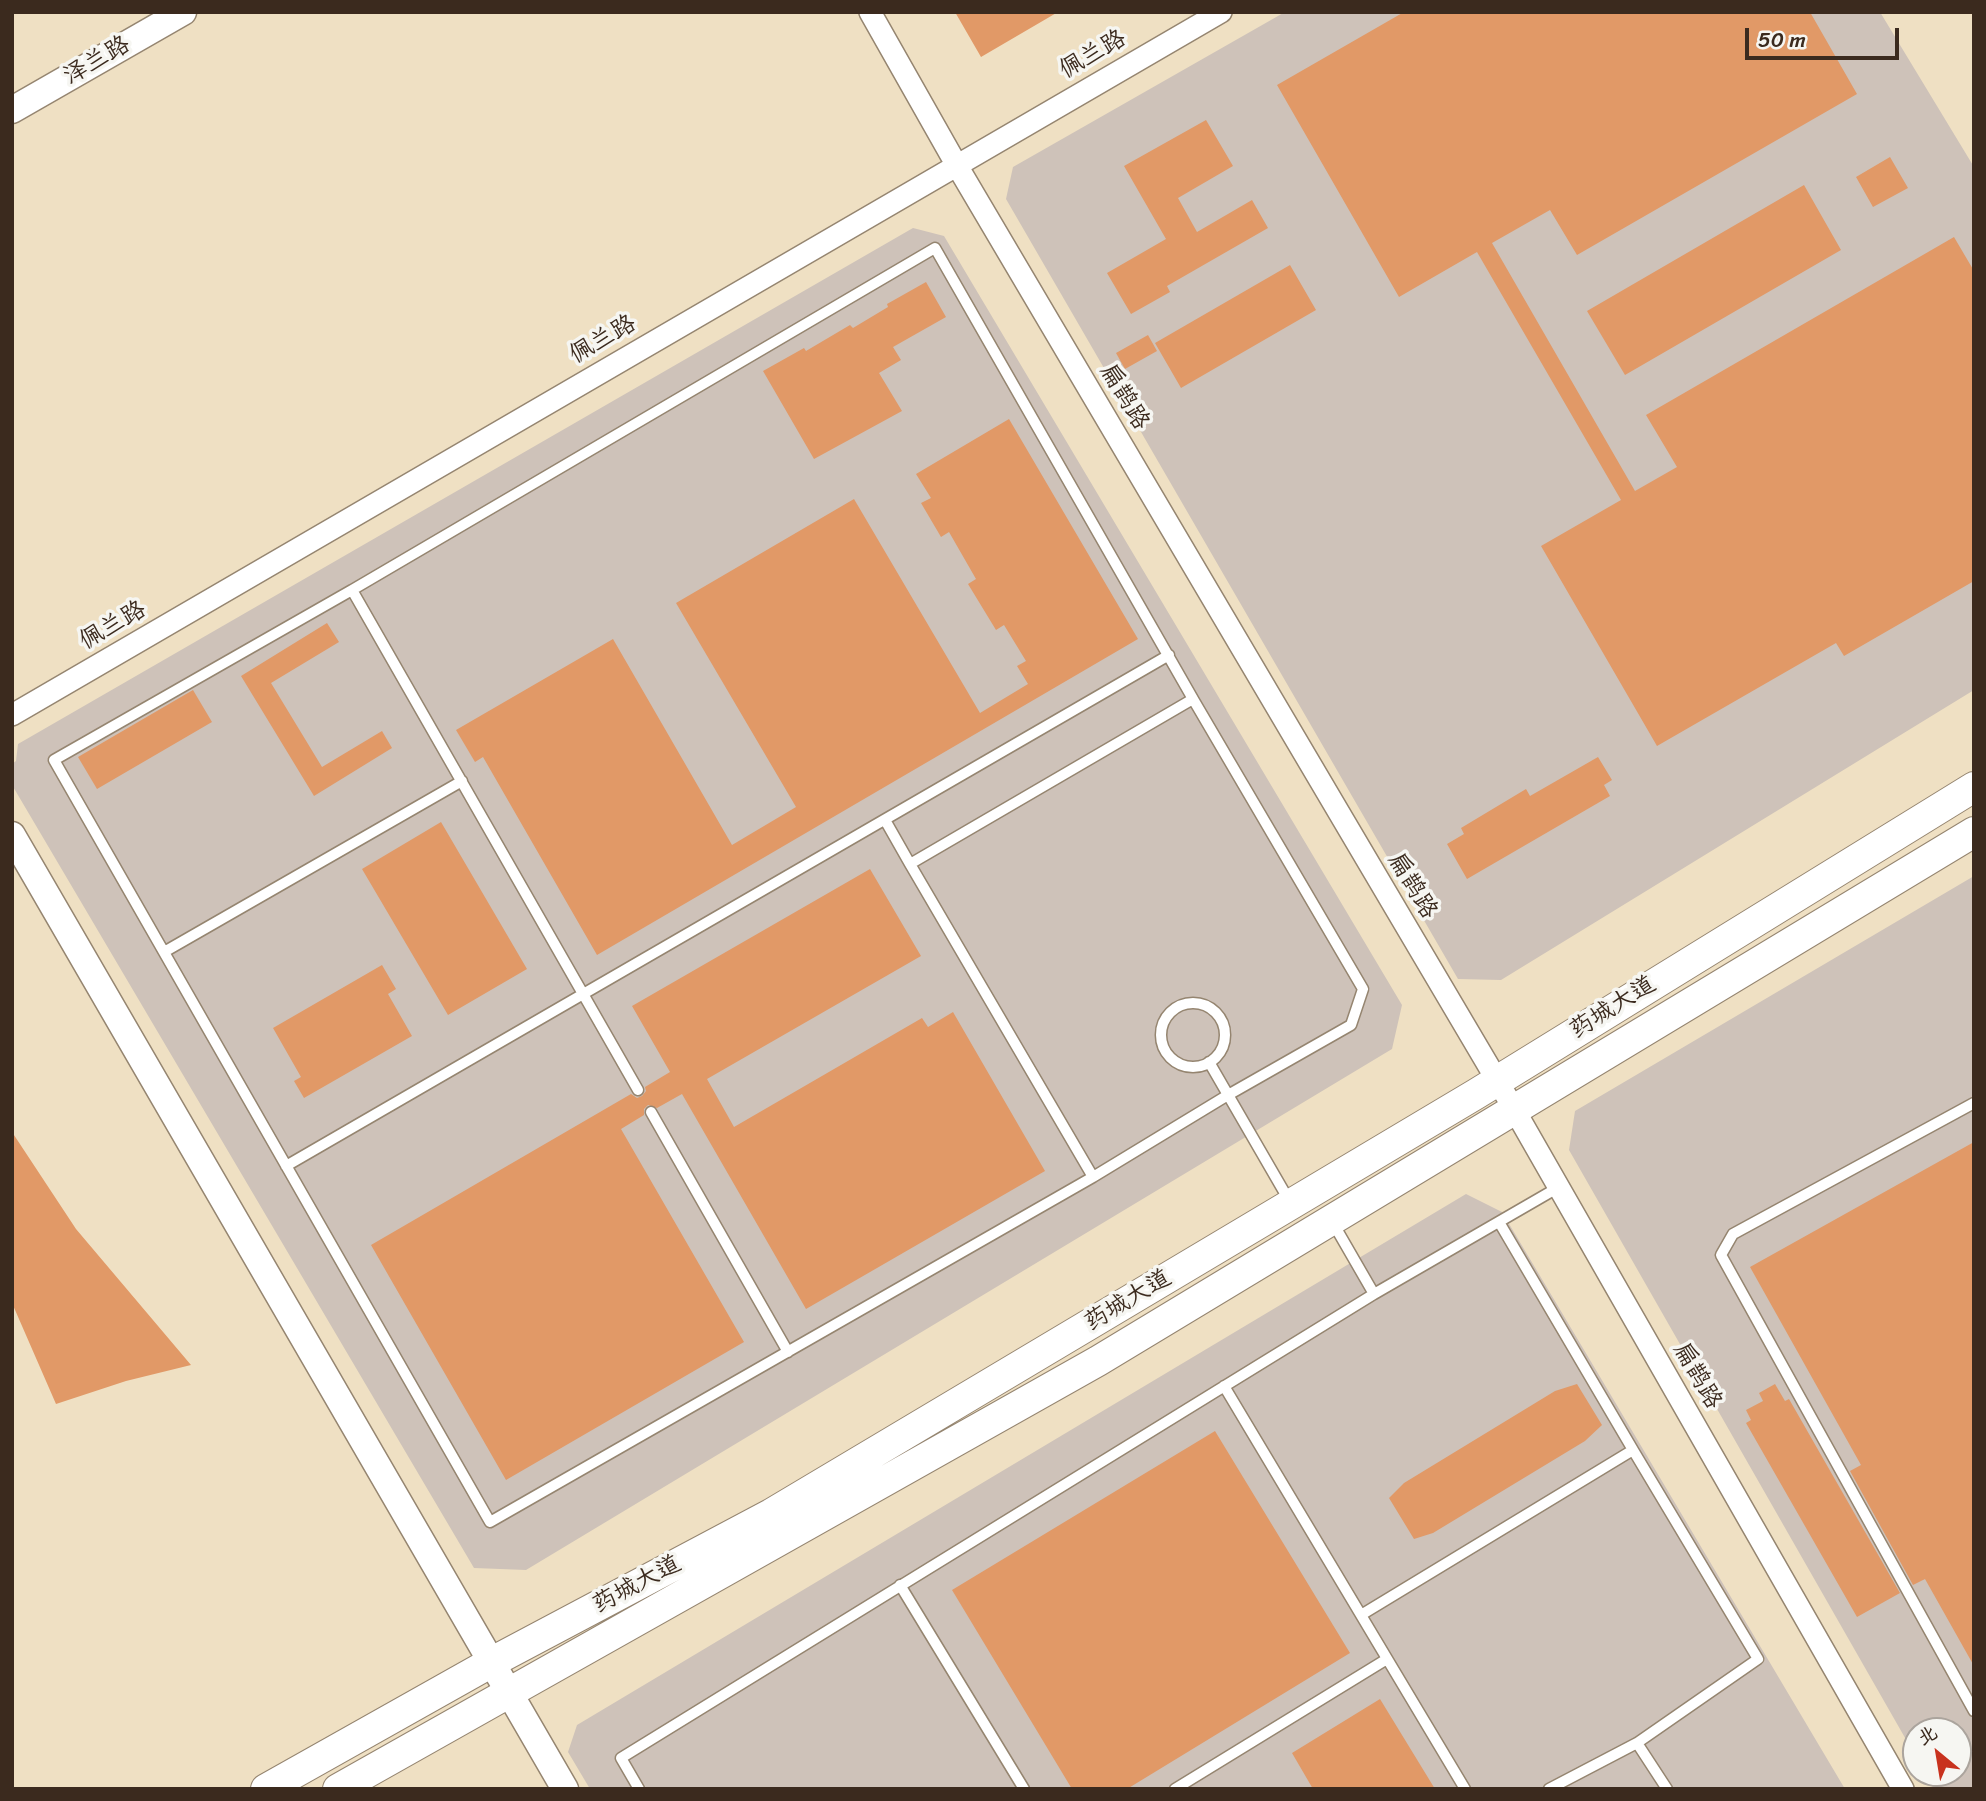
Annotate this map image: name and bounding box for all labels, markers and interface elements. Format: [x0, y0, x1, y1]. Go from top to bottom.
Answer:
scale bar [1748, 14, 1902, 58]
text: 50 m [1758, 21, 1806, 59]
street label: 佩兰路 [1055, 25, 1131, 85]
street label: 泽兰路 [59, 31, 135, 91]
street label: 佩兰路 [565, 310, 641, 370]
street label: 扁鹊路 [1093, 359, 1155, 435]
street label: 佩兰路 [75, 596, 151, 656]
street label: 扁鹊路 [1381, 848, 1443, 924]
street label: 药城大道 [1565, 970, 1661, 1046]
street label: 药城大道 [1079, 1264, 1177, 1338]
street label: 扁鹊路 [1667, 1338, 1727, 1414]
street label: 药城大道 [588, 1550, 686, 1620]
text: 北 [1911, 1716, 1944, 1754]
north arrow [1902, 1717, 1972, 1787]

